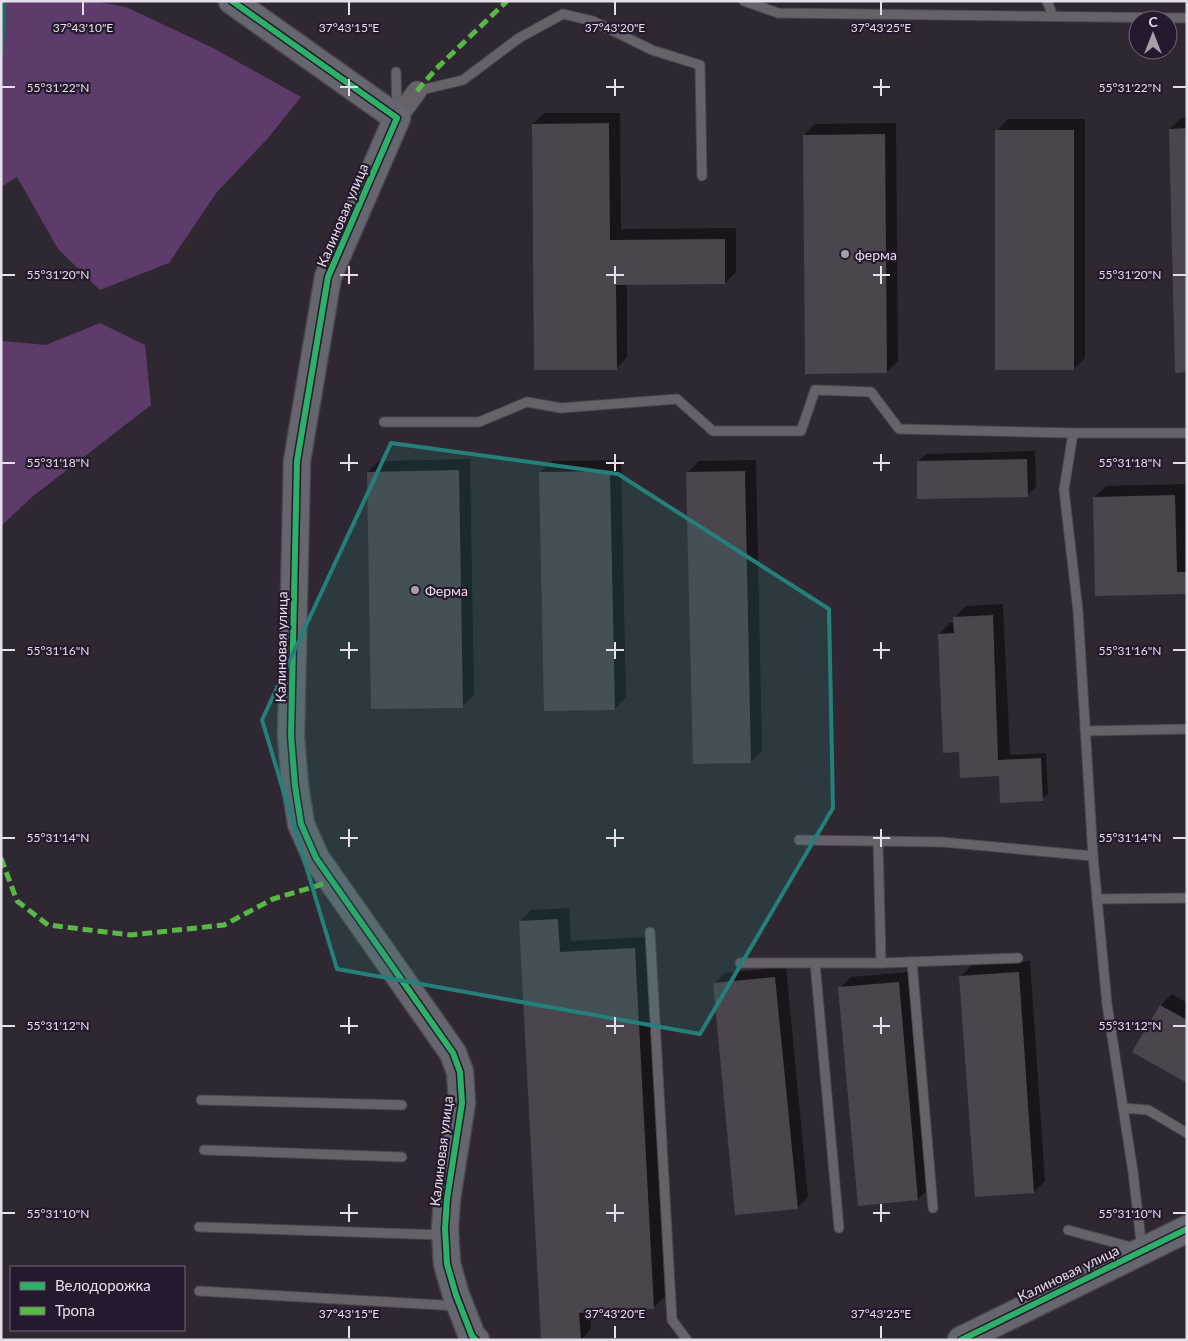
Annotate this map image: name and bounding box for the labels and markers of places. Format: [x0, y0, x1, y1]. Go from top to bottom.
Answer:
place label: ферма [855, 246, 897, 263]
marker: ферма [839, 248, 851, 260]
place label: Ферма [425, 582, 468, 599]
marker: Ферма [409, 584, 421, 596]

